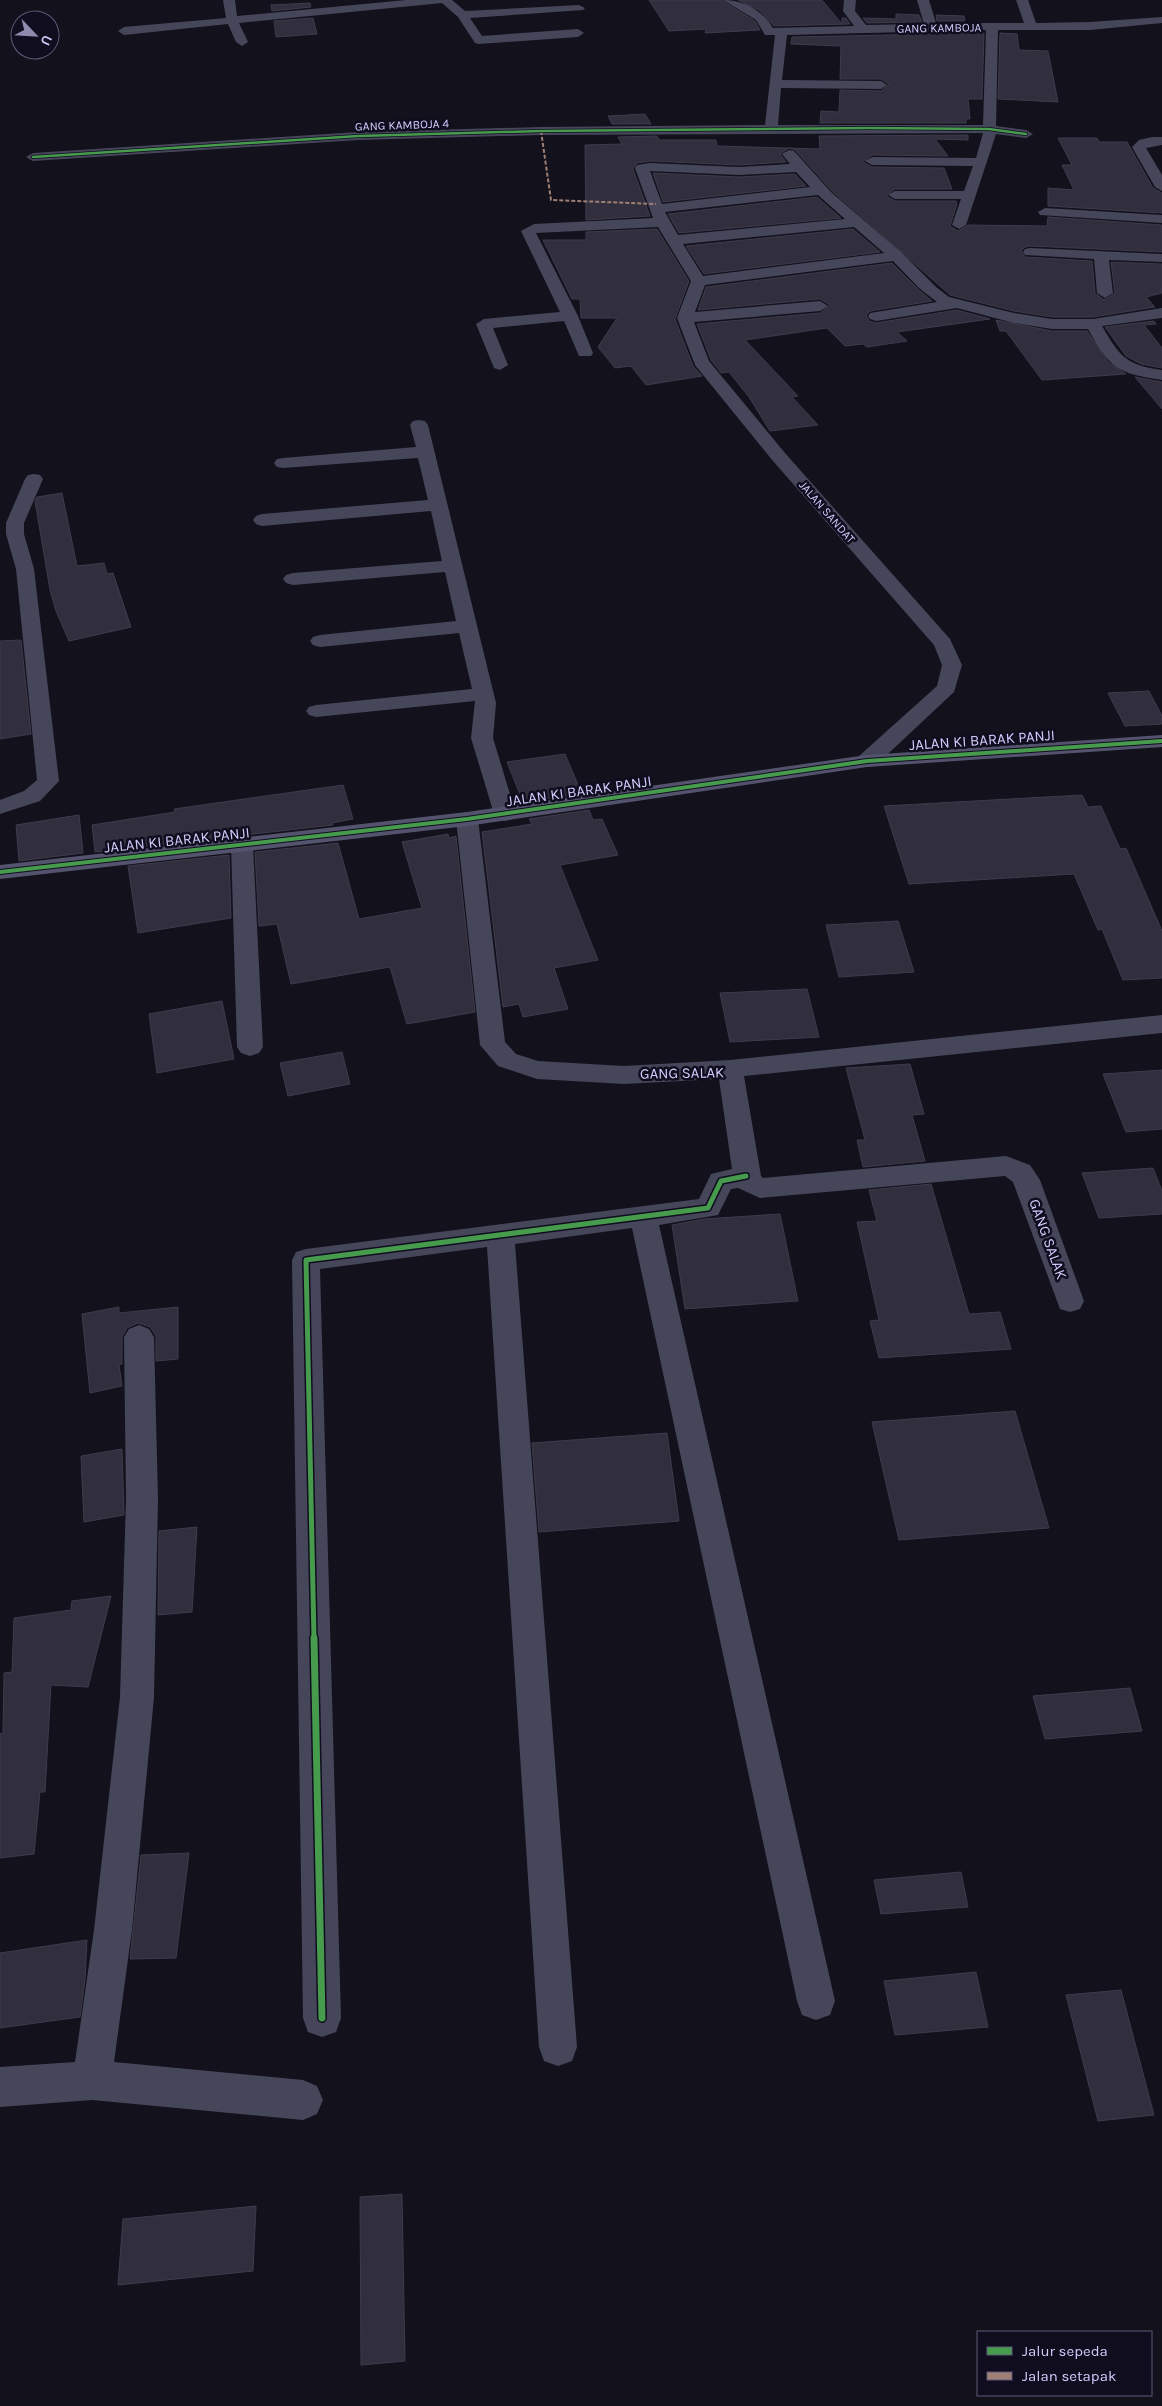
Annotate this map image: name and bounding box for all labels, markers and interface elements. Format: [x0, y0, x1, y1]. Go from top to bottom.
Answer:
north arrow [10, 10, 60, 60]
street label: GANG KAMBOJA [897, 20, 982, 36]
text: U [37, 32, 56, 48]
street label: GANG KAMBOJA 4 [355, 116, 450, 134]
street label: JALAN SANDAT [796, 478, 858, 546]
street label: JALAN KI BARAK PANJI [908, 726, 1056, 754]
street label: JALAN KI BARAK PANJI [505, 772, 653, 810]
street label: JALAN KI BARAK PANJI [103, 823, 251, 857]
street label: GANG SALAK [640, 1063, 724, 1083]
street label: GANG SALAK [1025, 1196, 1071, 1282]
legend [977, 2331, 1152, 2396]
text: Jalur sepeda [1022, 2342, 1108, 2360]
text: Jalan setapak [1022, 2367, 1116, 2385]

